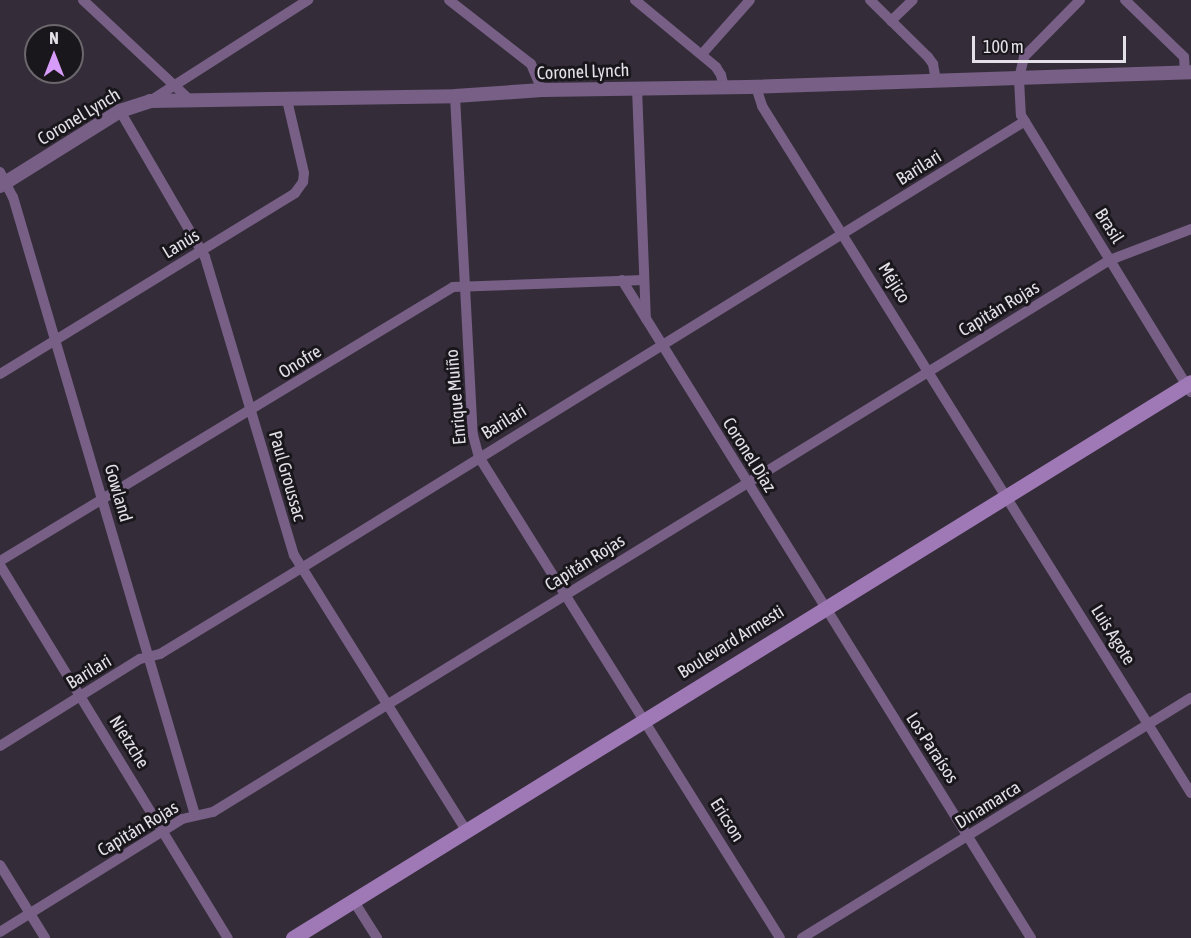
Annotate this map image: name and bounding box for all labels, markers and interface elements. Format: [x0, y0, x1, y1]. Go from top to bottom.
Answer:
north arrow [24, 24, 84, 84]
scale bar [975, 24, 1130, 62]
text: N [49, 29, 59, 47]
text: 100 m [983, 36, 1024, 57]
street label: Coronel Lynch [536, 60, 630, 84]
street label: Coronel Lynch [34, 84, 124, 150]
street label: Barilari [893, 146, 945, 190]
street label: Brasil [1090, 205, 1128, 247]
street label: Lanús [159, 225, 203, 263]
street label: Méjico [873, 259, 915, 307]
street label: Capitán Rojas [955, 277, 1043, 341]
street label: Onofre [275, 341, 325, 383]
street label: Enrique Muiño [441, 348, 471, 446]
street label: Barilari [478, 400, 530, 444]
street label: Coronel Díaz [718, 414, 780, 496]
street label: Paul Groussac [264, 429, 310, 523]
street label: Gowland [99, 462, 137, 524]
street label: Capitán Rojas [541, 530, 629, 596]
street label: Boulevard Armesti [674, 601, 788, 683]
street label: Luis Agote [1086, 601, 1140, 669]
street label: Barilari [62, 650, 116, 694]
street label: Los Paraísos [901, 709, 963, 787]
street label: Nietzche [104, 712, 154, 772]
street label: Dinamarca [951, 777, 1025, 833]
street label: Ericson [705, 794, 749, 846]
street label: Capitán Rojas [94, 797, 182, 861]

